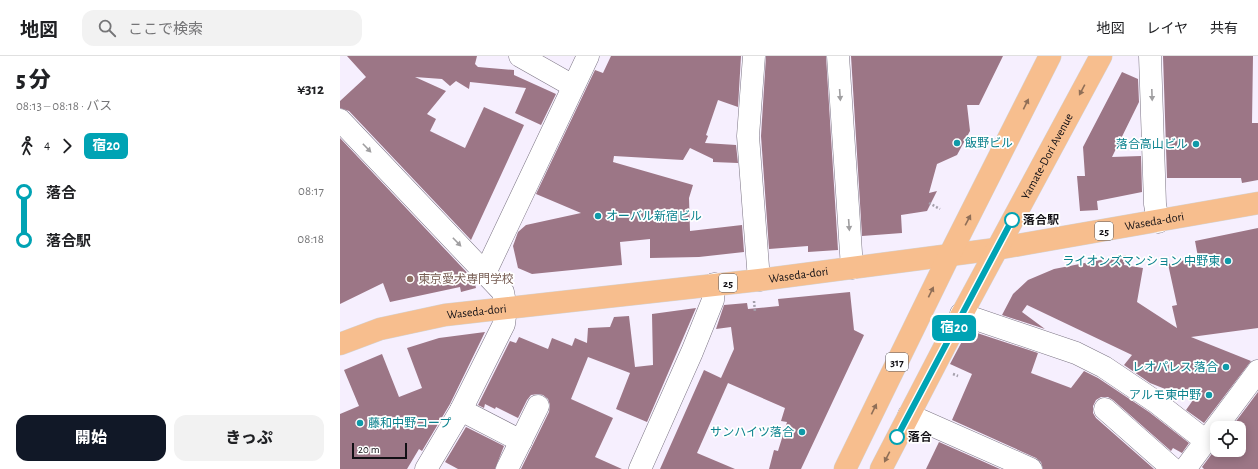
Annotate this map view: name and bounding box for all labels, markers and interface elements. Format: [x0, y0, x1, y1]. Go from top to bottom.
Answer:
search box [82, 10, 362, 46]
icon: search [96, 17, 118, 39]
text: 地図 [20, 21, 58, 40]
text: ここで検索 [128, 22, 203, 37]
text: 地図 [1096, 22, 1124, 36]
text: レイヤ [1146, 22, 1188, 36]
text: 共有 [1210, 22, 1238, 36]
text: 5 分 [16, 69, 51, 91]
text: ¥312 [297, 82, 324, 97]
one-way arrow [1079, 84, 1086, 96]
one-way arrow [837, 89, 844, 101]
one-way arrow [1148, 89, 1155, 101]
one-way arrow [1023, 98, 1030, 110]
text: 08:13 – 08:18 · バス [16, 100, 112, 113]
street label: Yamate-Dori Avenue [1019, 111, 1075, 201]
icon: walk [16, 135, 38, 157]
icon: forward [56, 135, 78, 157]
place label: 飯野ビル [965, 136, 1013, 149]
marker: 飯野ビル [952, 138, 962, 148]
place label: 落合高山ビル [1116, 138, 1188, 150]
text: 4 [44, 139, 50, 152]
text: 宿20 [92, 139, 120, 153]
marker: 落合高山ビル [1191, 139, 1201, 149]
one-way arrow [362, 143, 372, 153]
text: 08:17 [298, 185, 324, 198]
text: 落合 [46, 186, 76, 201]
place label: オーバル新宿ビル [606, 210, 702, 222]
street label: Waseda-dori [1124, 210, 1185, 232]
marker: オーバル新宿ビル [593, 211, 603, 221]
marker: 落合駅 [1004, 212, 1020, 228]
one-way arrow [965, 214, 972, 226]
place label: 落合駅 [1023, 214, 1059, 226]
one-way arrow [846, 219, 853, 231]
road number: 25 [1095, 222, 1113, 240]
text: 08:18 [297, 233, 324, 246]
text: 落合駅 [46, 234, 91, 249]
one-way arrow [452, 237, 461, 248]
place label: ライオンズマンション 中野東 [1062, 254, 1220, 267]
marker: ライオンズマンション 中野東 [1223, 256, 1233, 266]
street label: Waseda-dori [768, 265, 829, 285]
place label: 東京愛犬専門学校 [418, 272, 514, 285]
marker: 東京愛犬専門学校 [405, 274, 415, 284]
road number: 25 [719, 274, 737, 292]
one-way arrow [928, 286, 935, 298]
street label: Waseda-dori [446, 302, 507, 321]
line badge: 宿20 [931, 315, 977, 341]
text: 宿20 [940, 321, 968, 335]
road number: 317 [886, 353, 908, 371]
place label: レオパレス 落合 [1132, 361, 1218, 373]
marker: レオパレス 落合 [1221, 362, 1231, 372]
place label: アルモ東中野 [1129, 388, 1201, 401]
marker: アルモ東中野 [1204, 390, 1214, 400]
one-way arrow [871, 403, 877, 414]
button: 開始 [16, 415, 166, 461]
button: きっぷ [174, 415, 324, 461]
place label: 藤和中野コープ [368, 416, 451, 429]
marker: 藤和中野コープ [355, 418, 365, 428]
map controls [1210, 421, 1246, 457]
button: locate [1210, 421, 1246, 457]
place label: サンハイツ落合 [710, 426, 794, 438]
marker: サンハイツ落合 [797, 427, 807, 437]
marker: 落合 [889, 429, 905, 445]
place label: 落合 [908, 431, 932, 443]
scale bar [352, 441, 407, 460]
text: 20 m [358, 444, 379, 455]
one-way arrow [884, 451, 890, 463]

